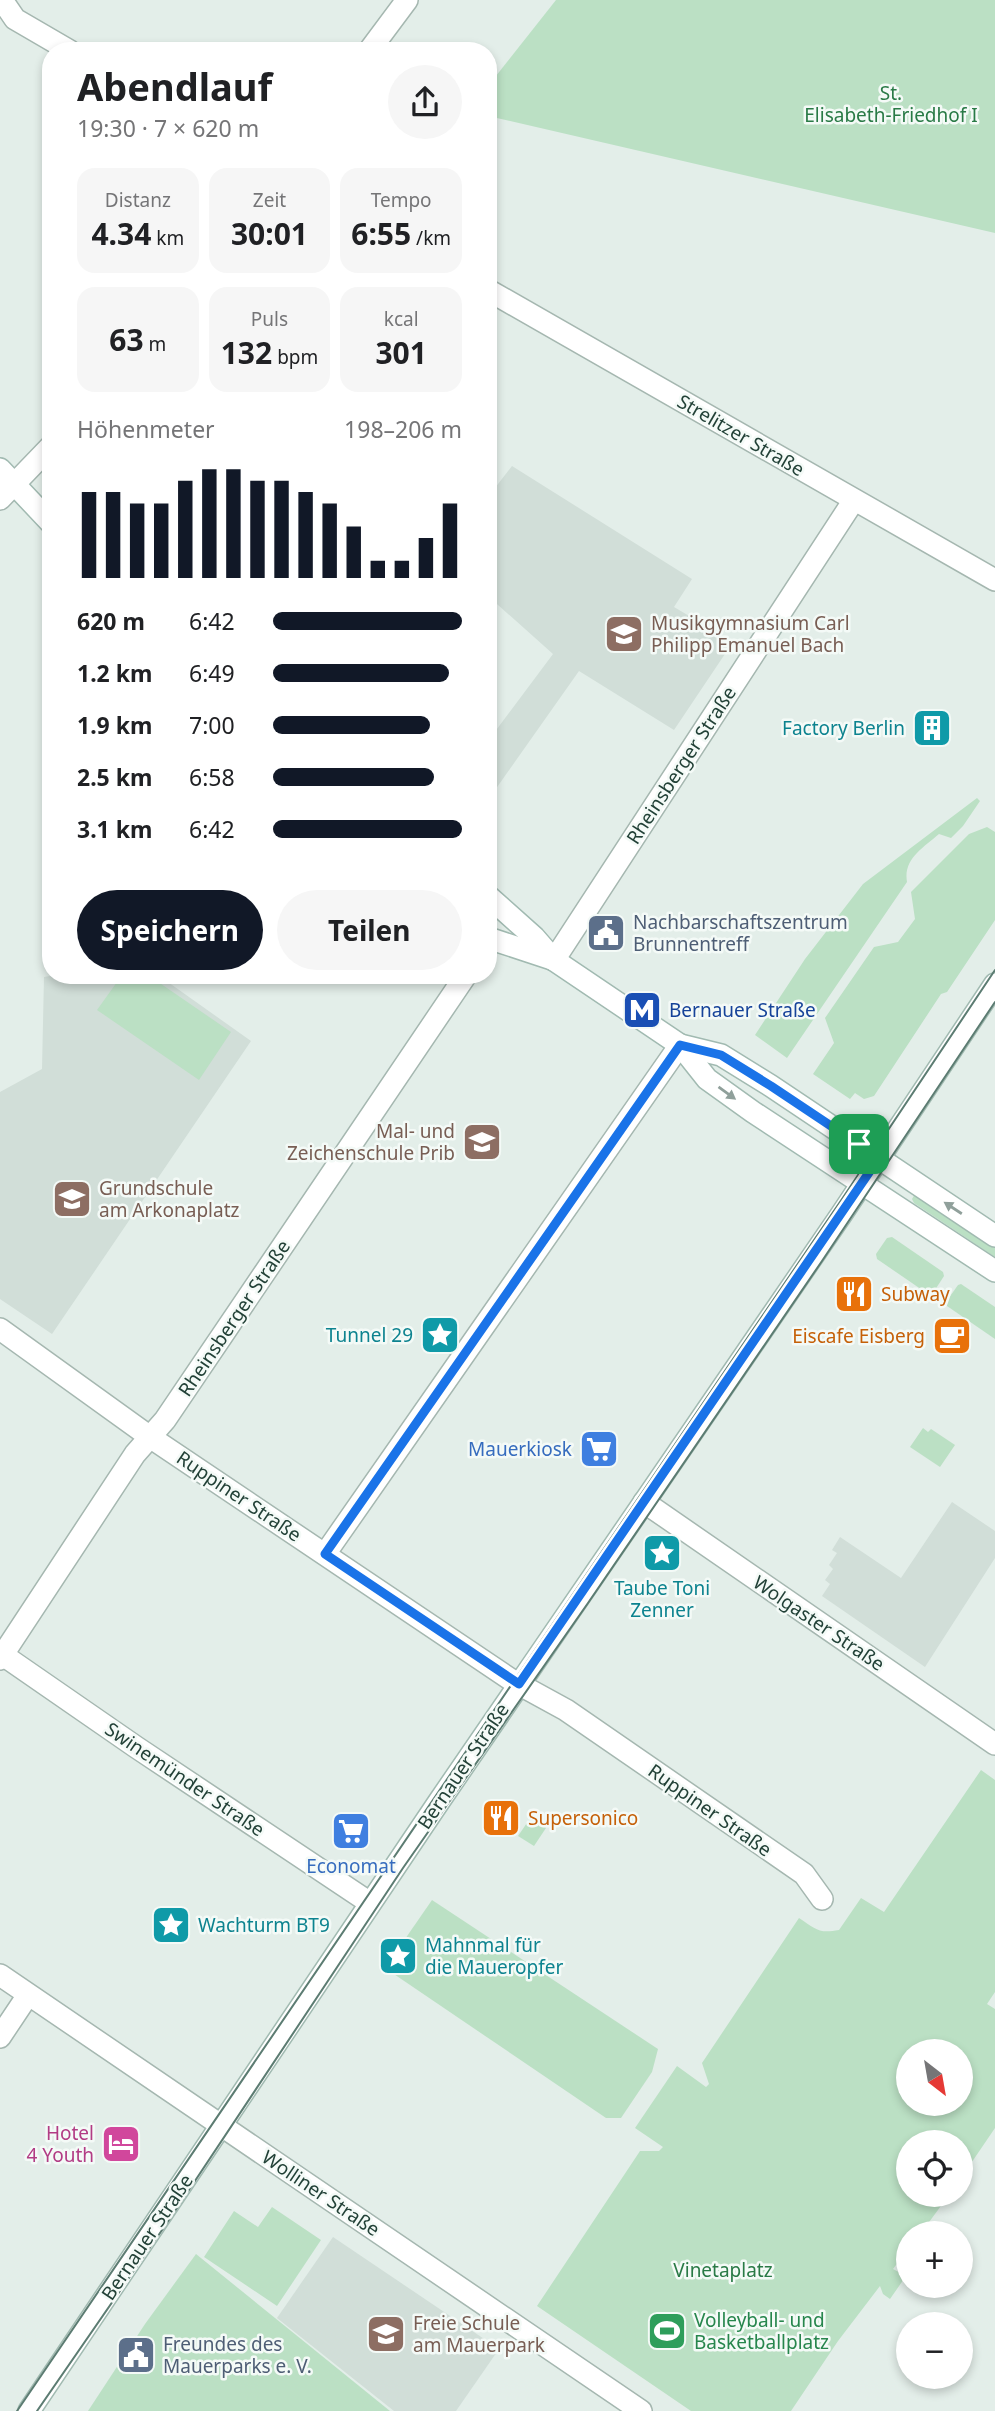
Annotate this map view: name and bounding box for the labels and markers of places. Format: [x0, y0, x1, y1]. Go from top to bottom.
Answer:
place label: Musikgymnasium Carl Philipp Emanuel Bach [651, 610, 850, 658]
school or university icon: Musikgymnasium Carl Philipp Emanuel Bach [603, 613, 645, 655]
building icon: Factory Berlin [911, 707, 953, 749]
place label: Factory Berlin [782, 715, 905, 741]
place label: Nachbarschaftszentrum Brunnentreff [633, 909, 848, 957]
public building icon: Nachbarschaftszentrum Brunnentreff [585, 912, 627, 954]
metro station icon: Bernauer Straße [621, 989, 663, 1031]
place label: Bernauer Straße [669, 997, 816, 1023]
pin [829, 1114, 889, 1174]
place label: Mal- und Zeichenschule Prib [287, 1118, 455, 1166]
school or university icon: Mal- und Zeichenschule Prib [461, 1121, 503, 1163]
place label: Grundschule am Arkonaplatz [99, 1175, 239, 1223]
school or university icon: Grundschule am Arkonaplatz [51, 1178, 93, 1220]
restaurant icon: Subway [833, 1273, 875, 1315]
place label: Subway [881, 1281, 950, 1307]
place icon: Tunnel 29 [419, 1314, 461, 1356]
cafe icon: Eiscafe Eisberg [931, 1315, 973, 1357]
place label: Tunnel 29 [326, 1322, 413, 1348]
place label: Eiscafe Eisberg [792, 1323, 925, 1349]
supermarket icon: Mauerkiosk [578, 1428, 620, 1470]
place label: Mauerkiosk [468, 1436, 572, 1462]
place icon: Taube Toni Zenner [641, 1532, 683, 1574]
place label: Taube Toni Zenner [614, 1575, 710, 1623]
restaurant icon: Supersonico [480, 1797, 522, 1839]
place label: Supersonico [528, 1805, 638, 1831]
supermarket icon: Economat [330, 1810, 372, 1852]
place label: Economat [306, 1853, 396, 1879]
place icon: Wachturm BT9 [150, 1904, 192, 1946]
place label: Wachturm BT9 [198, 1912, 330, 1938]
place label: Mahnmal für die Maueropfer [425, 1932, 563, 1980]
place icon: Mahnmal für die Maueropfer [377, 1935, 419, 1977]
place label: Hotel 4 Youth [27, 2120, 94, 2168]
hotel icon: Hotel 4 Youth [100, 2123, 142, 2165]
place label: Volleyball- und Basketballplatz [694, 2307, 829, 2355]
place label: Freie Schule am Mauerpark [413, 2310, 545, 2358]
sports icon: Volleyball- und Basketballplatz [646, 2310, 688, 2352]
school or university icon: Freie Schule am Mauerpark [365, 2313, 407, 2355]
place label: Freundes des Mauerparks e. V. [163, 2331, 312, 2379]
public building icon: Freundes des Mauerparks e. V. [115, 2334, 157, 2376]

